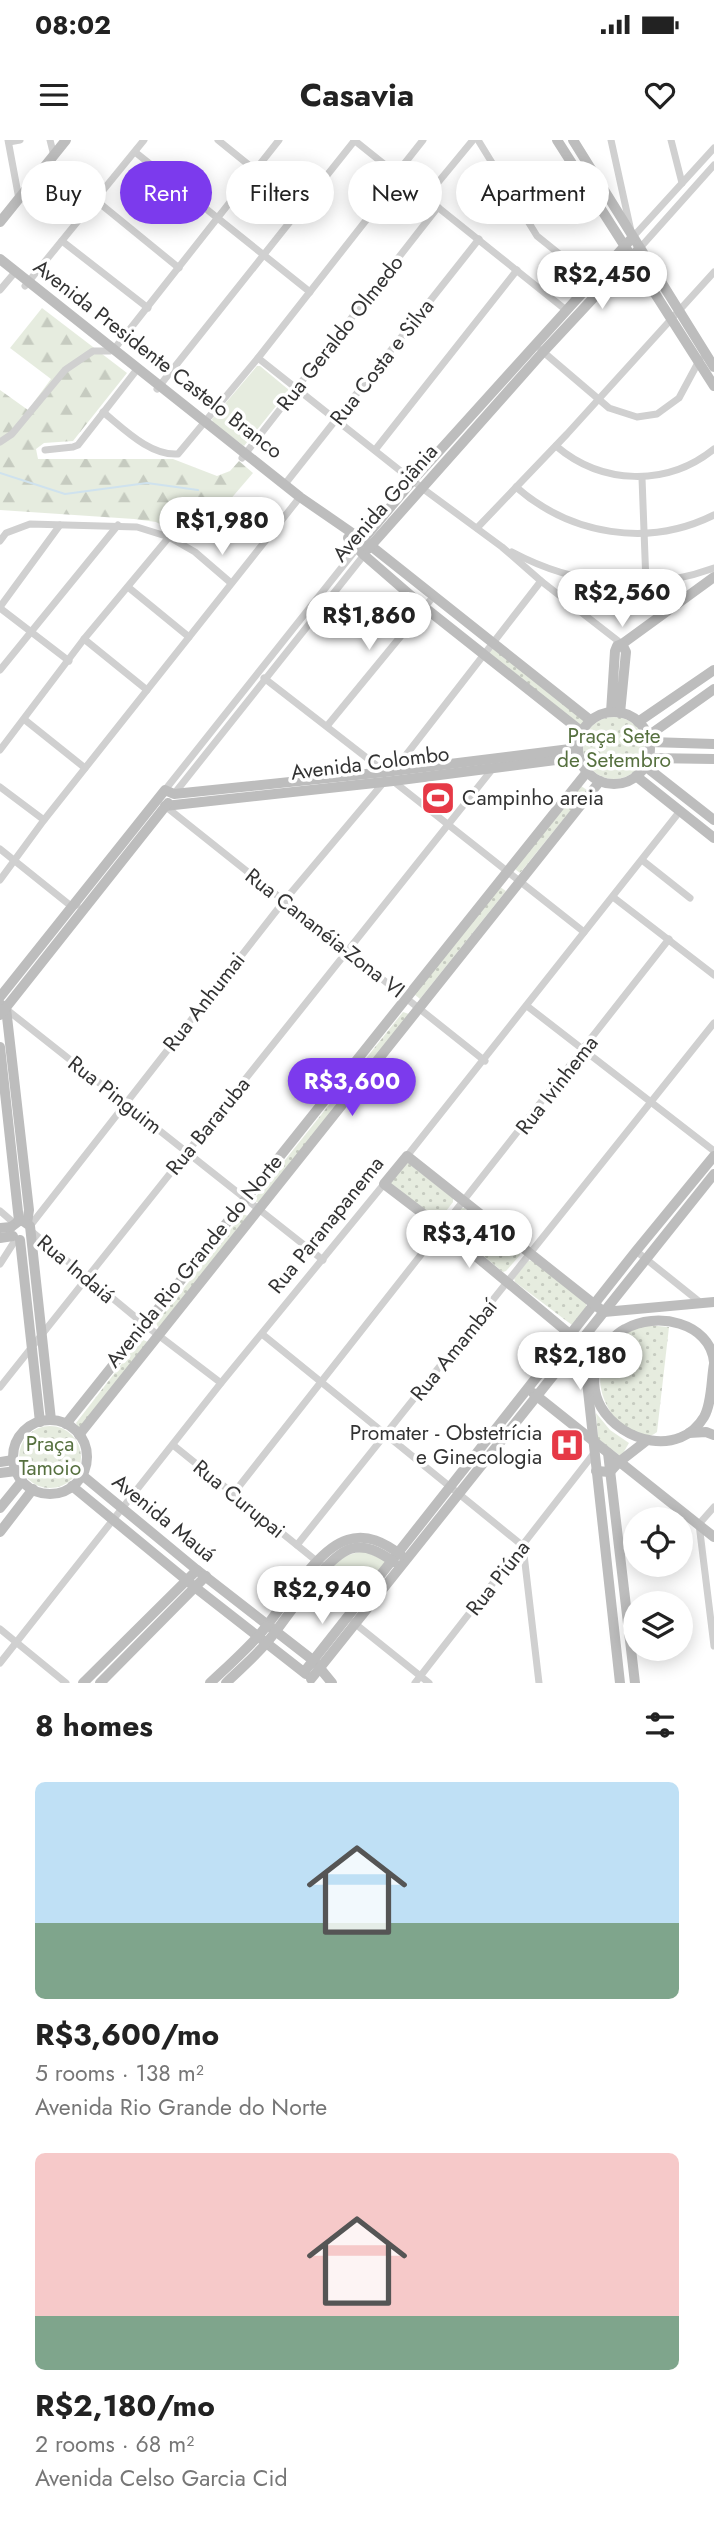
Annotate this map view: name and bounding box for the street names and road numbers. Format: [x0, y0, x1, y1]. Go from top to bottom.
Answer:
street label: Rua Geraldo Olmedo [270, 249, 410, 417]
street label: Avenida Presidente Castelo Branco [27, 252, 289, 466]
street label: Rua Costa e Silva [323, 292, 441, 432]
street label: Avenida Goiânia [325, 438, 445, 568]
street label: Avenida Colombo [289, 738, 451, 788]
street label: Rua Cananéia-Zona VI [239, 861, 411, 1005]
street label: Rua Anhumai [156, 946, 252, 1058]
street label: Rua Ivinhema [509, 1029, 605, 1141]
street label: Rua Pinguim [62, 1049, 168, 1141]
street label: Rua Bararuba [159, 1070, 257, 1182]
street label: Avenida Rio Grande do Norte [98, 1148, 290, 1374]
street label: Rua Paranapanema [261, 1150, 391, 1300]
street label: Rua Indaiá [31, 1228, 121, 1310]
street label: Rua Amambaí [404, 1291, 505, 1407]
street label: Rua Curupai [187, 1453, 291, 1545]
street label: Avenida Mauá [106, 1467, 222, 1569]
street label: Rua Piúna [459, 1534, 537, 1622]

